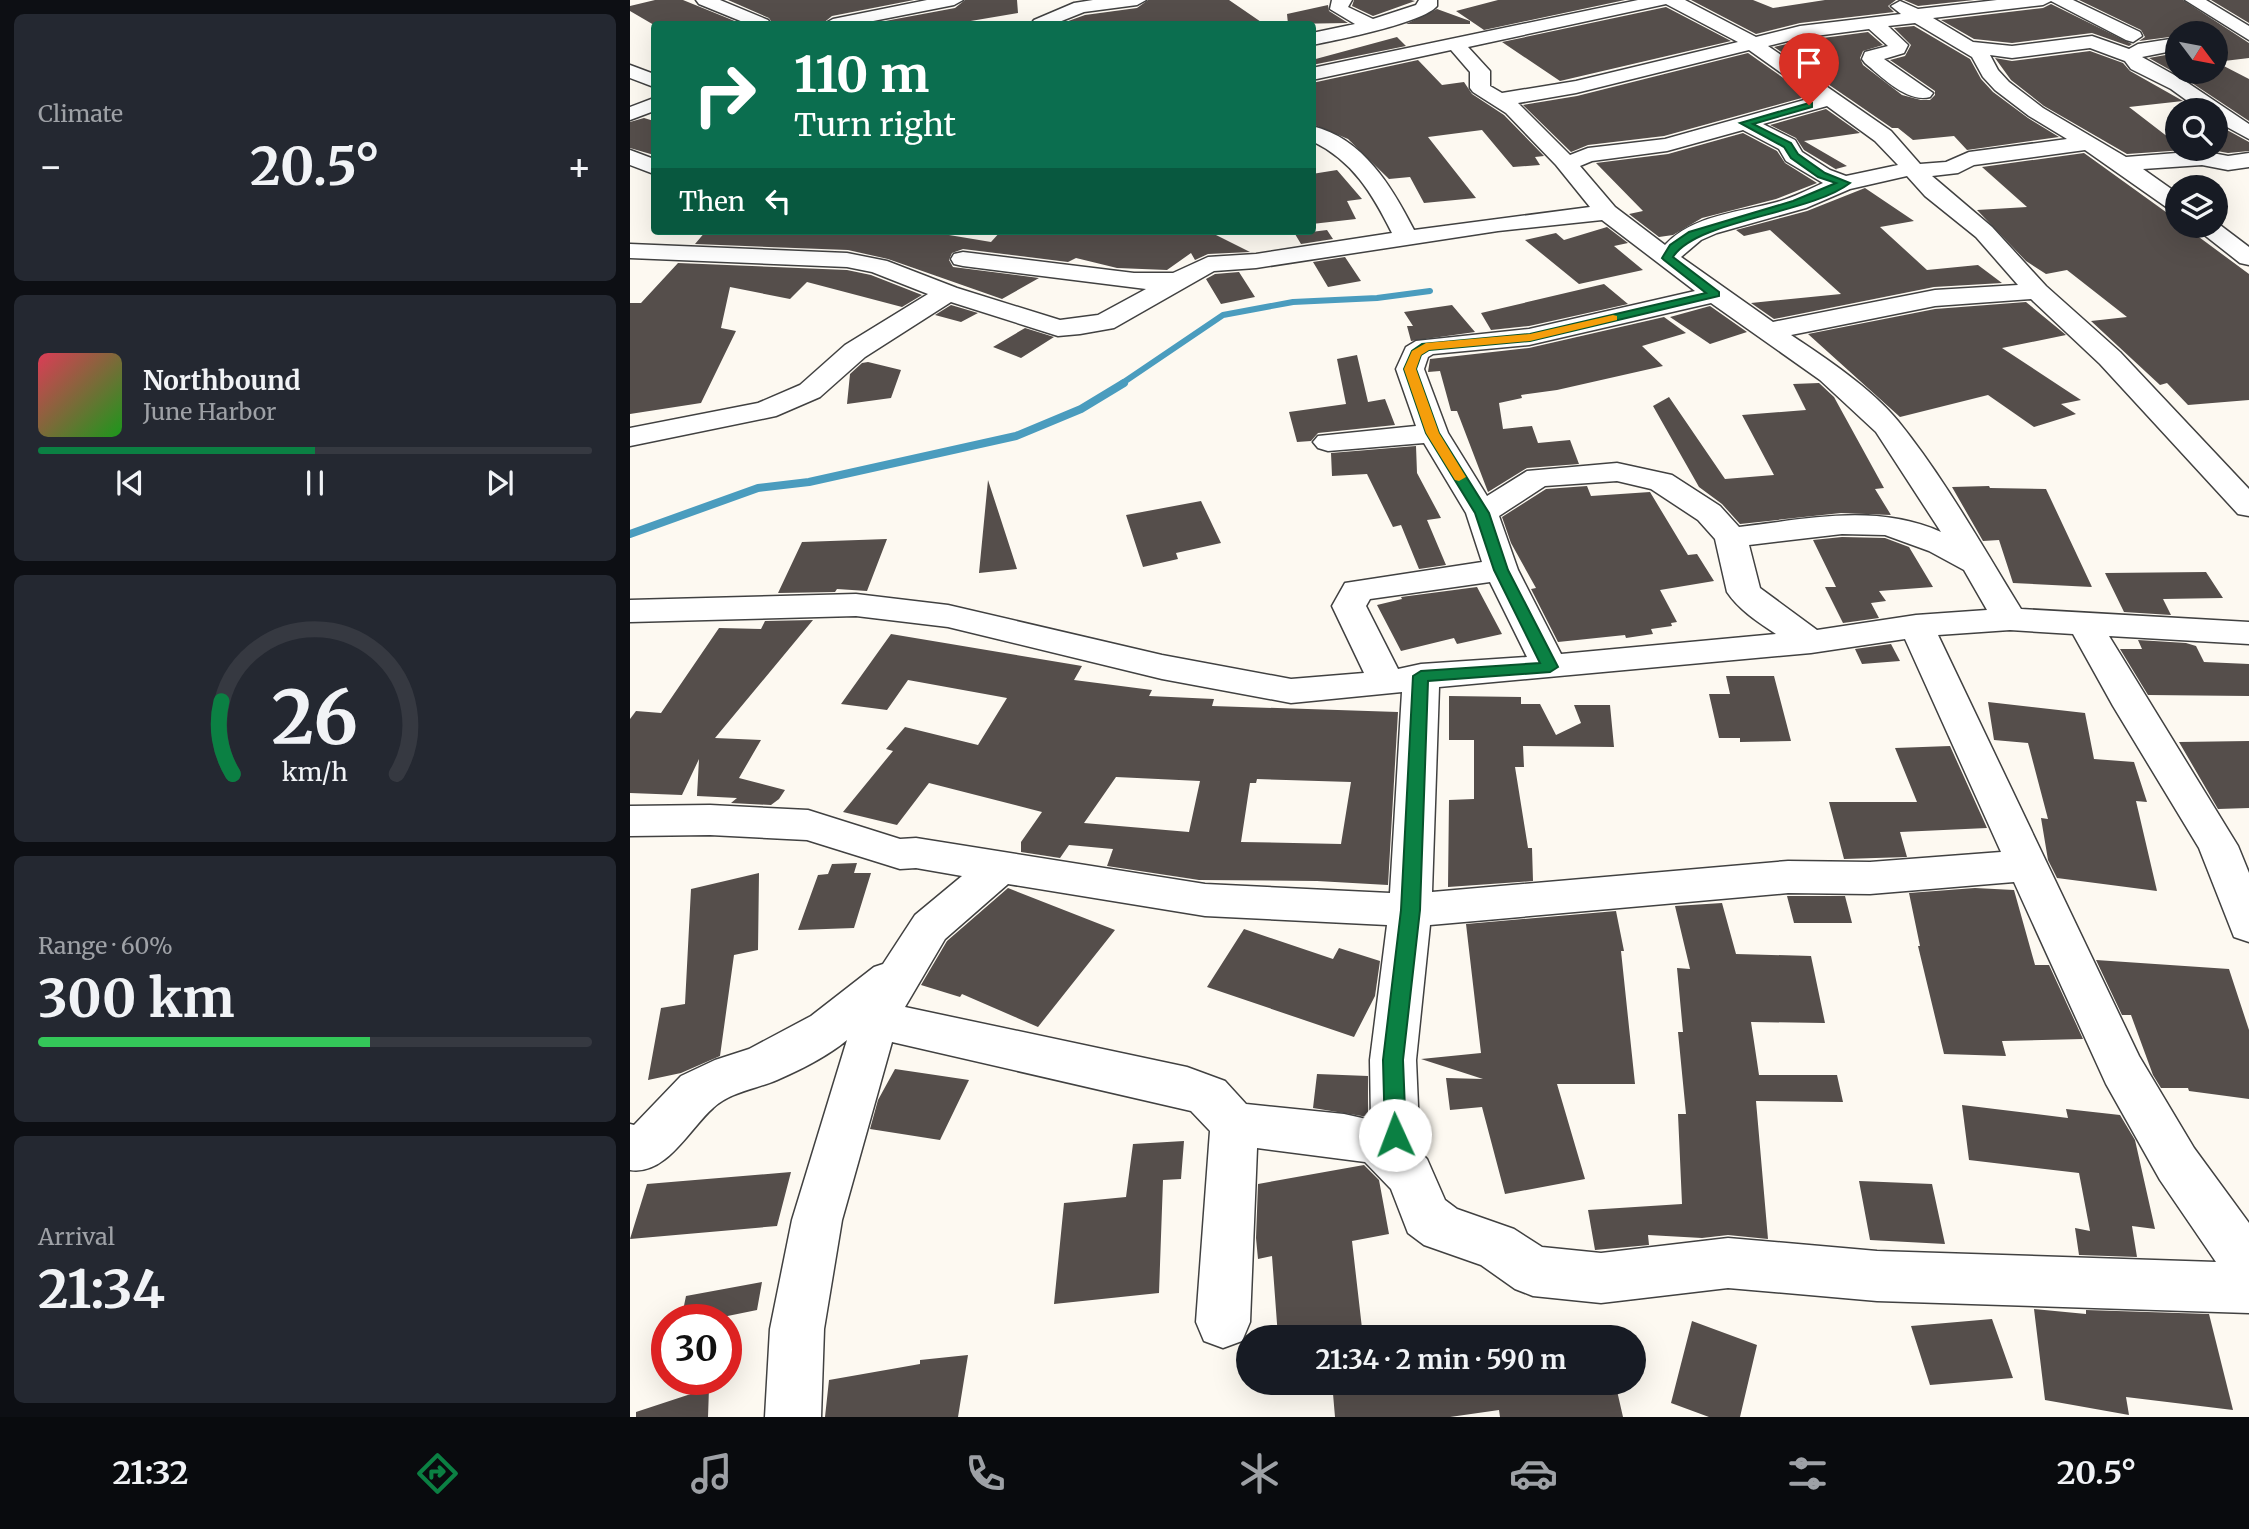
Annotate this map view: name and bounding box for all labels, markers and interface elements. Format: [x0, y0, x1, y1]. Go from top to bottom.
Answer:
north arrow [2165, 21, 2228, 84]
map controls [2165, 21, 2228, 238]
pin [1779, 33, 1839, 105]
text: 110 m [794, 44, 929, 105]
icon: arrive [1790, 44, 1828, 82]
icon: right [679, 49, 770, 140]
button: search [2165, 98, 2228, 161]
text: Climate [38, 99, 123, 128]
text: Turn right [794, 105, 956, 145]
text: 20.5° [250, 134, 380, 199]
text: − [38, 143, 63, 190]
text: + [567, 143, 592, 190]
button: layers [2165, 175, 2228, 238]
icon: left [759, 182, 797, 220]
text: Then [679, 185, 745, 218]
text: Northbound [143, 364, 301, 397]
text: June Harbor [143, 397, 276, 426]
icon: previous [111, 464, 149, 502]
icon: pause [296, 464, 334, 502]
icon: next [481, 464, 519, 502]
text: 26 [272, 673, 358, 765]
text: km/h [282, 756, 348, 788]
text: Range · 60% [38, 931, 173, 960]
text: 300 km [38, 966, 235, 1031]
position arrow [1358, 1098, 1432, 1172]
text: Arrival [38, 1222, 115, 1251]
text: 21:34 [38, 1257, 165, 1322]
speed limit sign: 30 [651, 1304, 742, 1395]
text: 21:34 · 2 min · 590 m [1316, 1343, 1566, 1376]
icon: directions [413, 1449, 462, 1498]
icon: music [687, 1449, 736, 1498]
icon: phone [961, 1449, 1010, 1498]
icon: climate [1235, 1449, 1284, 1498]
icon: car [1509, 1449, 1558, 1498]
icon: filters [1783, 1449, 1832, 1498]
text: 21:32 [112, 1453, 189, 1493]
text: 20.5° [2057, 1453, 2136, 1493]

